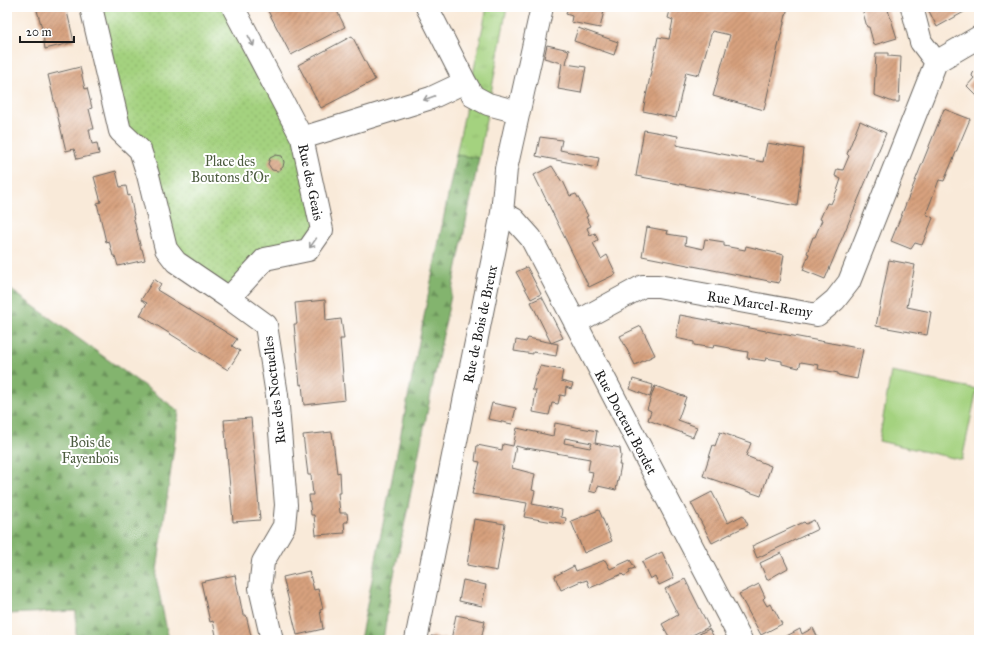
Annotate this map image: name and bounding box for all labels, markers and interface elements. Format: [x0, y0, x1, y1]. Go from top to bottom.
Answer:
scale bar [20, 18, 74, 44]
text: 20 m [26, 25, 52, 39]
one-way arrow [248, 35, 255, 47]
one-way arrow [424, 95, 436, 103]
street label: Rue des Geais [294, 142, 327, 222]
park label: Place des Boutons d'Or [191, 153, 270, 186]
one-way arrow [309, 237, 317, 248]
street label: Rue de Bois de Breux [460, 263, 501, 385]
street label: Rue Marcel-Remy [706, 288, 814, 321]
street label: Rue des Noctuelles [259, 335, 290, 445]
street label: Rue Docteur Bordet [591, 367, 660, 477]
park label: Bois de Fayenbois [61, 434, 119, 467]

